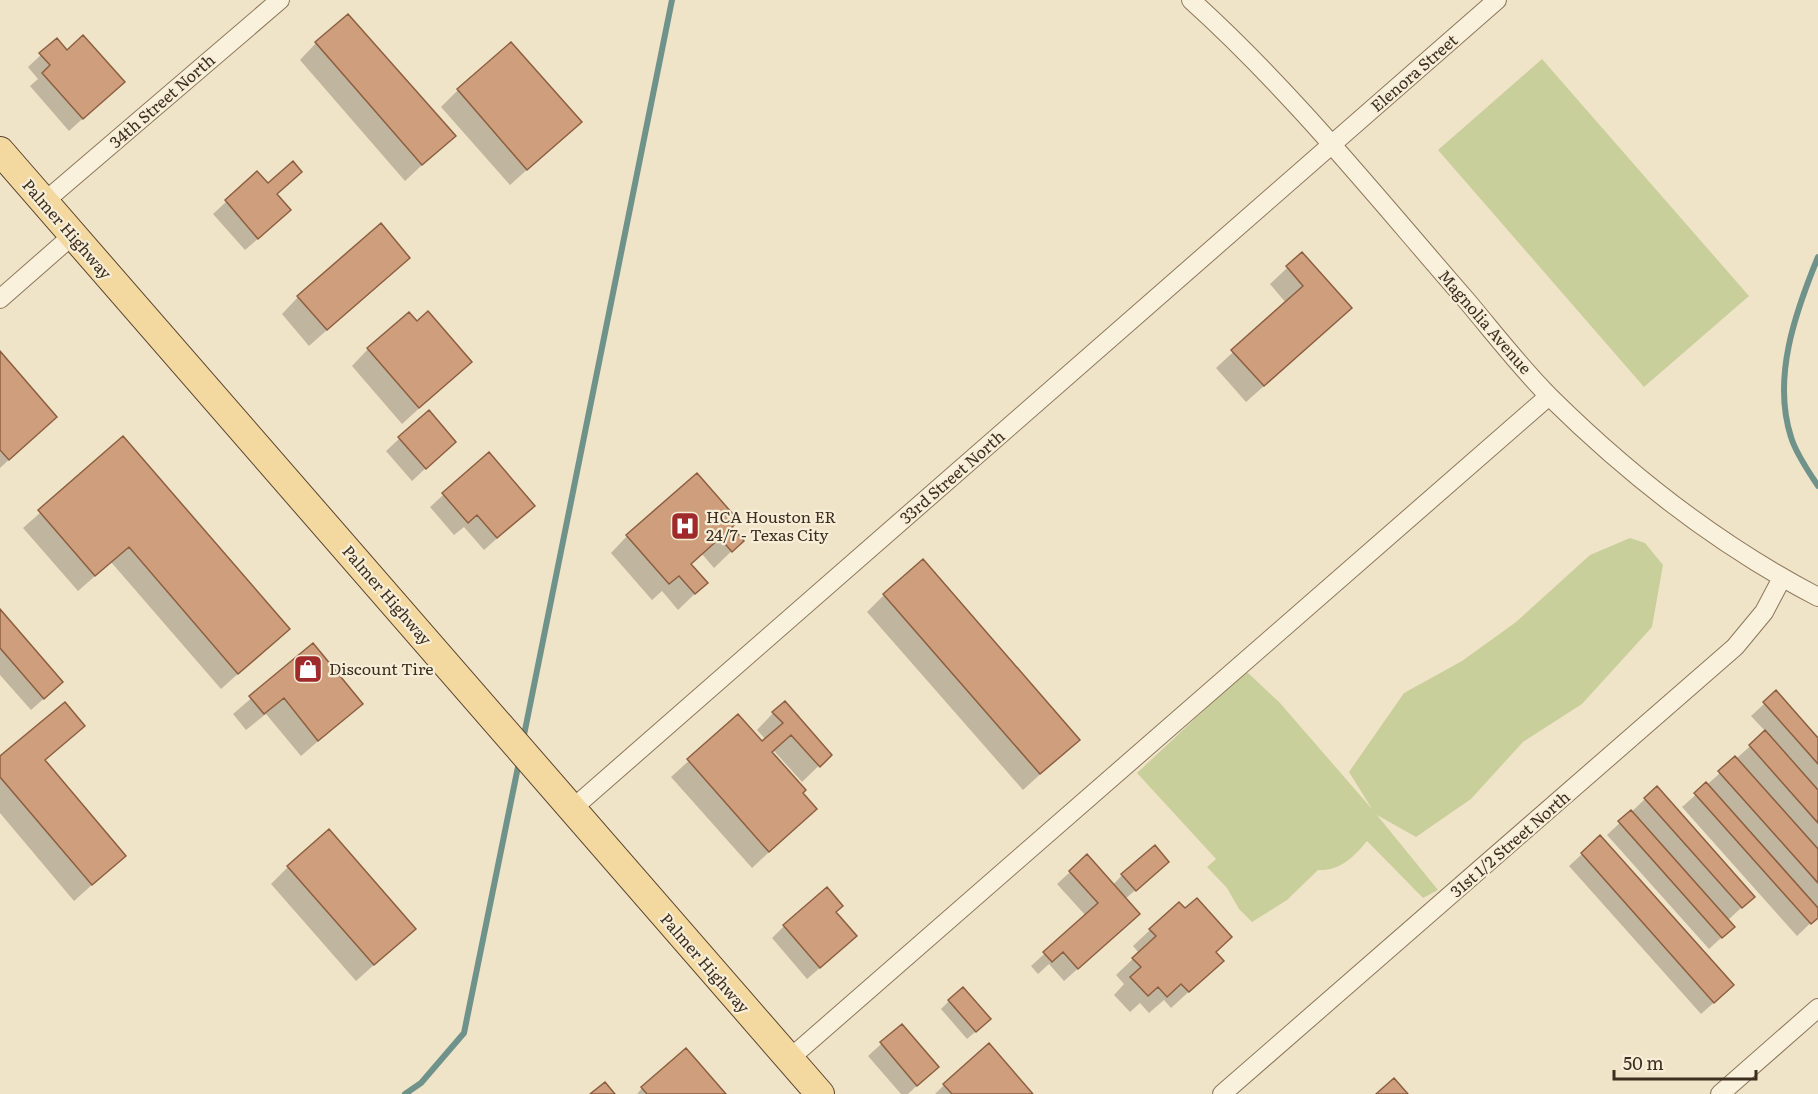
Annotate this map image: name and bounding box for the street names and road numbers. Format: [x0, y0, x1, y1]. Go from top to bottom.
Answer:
street label: Elenora Street [1365, 27, 1462, 117]
street label: 34th Street North [103, 47, 220, 153]
street label: Palmer Highway [17, 173, 119, 284]
street label: Magnolia Avenue [1434, 264, 1538, 379]
street label: 33rd Street North [893, 423, 1010, 529]
street label: Palmer Highway [337, 539, 439, 650]
street label: 31st 1/2 Street North [1444, 784, 1575, 902]
street label: Palmer Highway [655, 907, 757, 1018]

